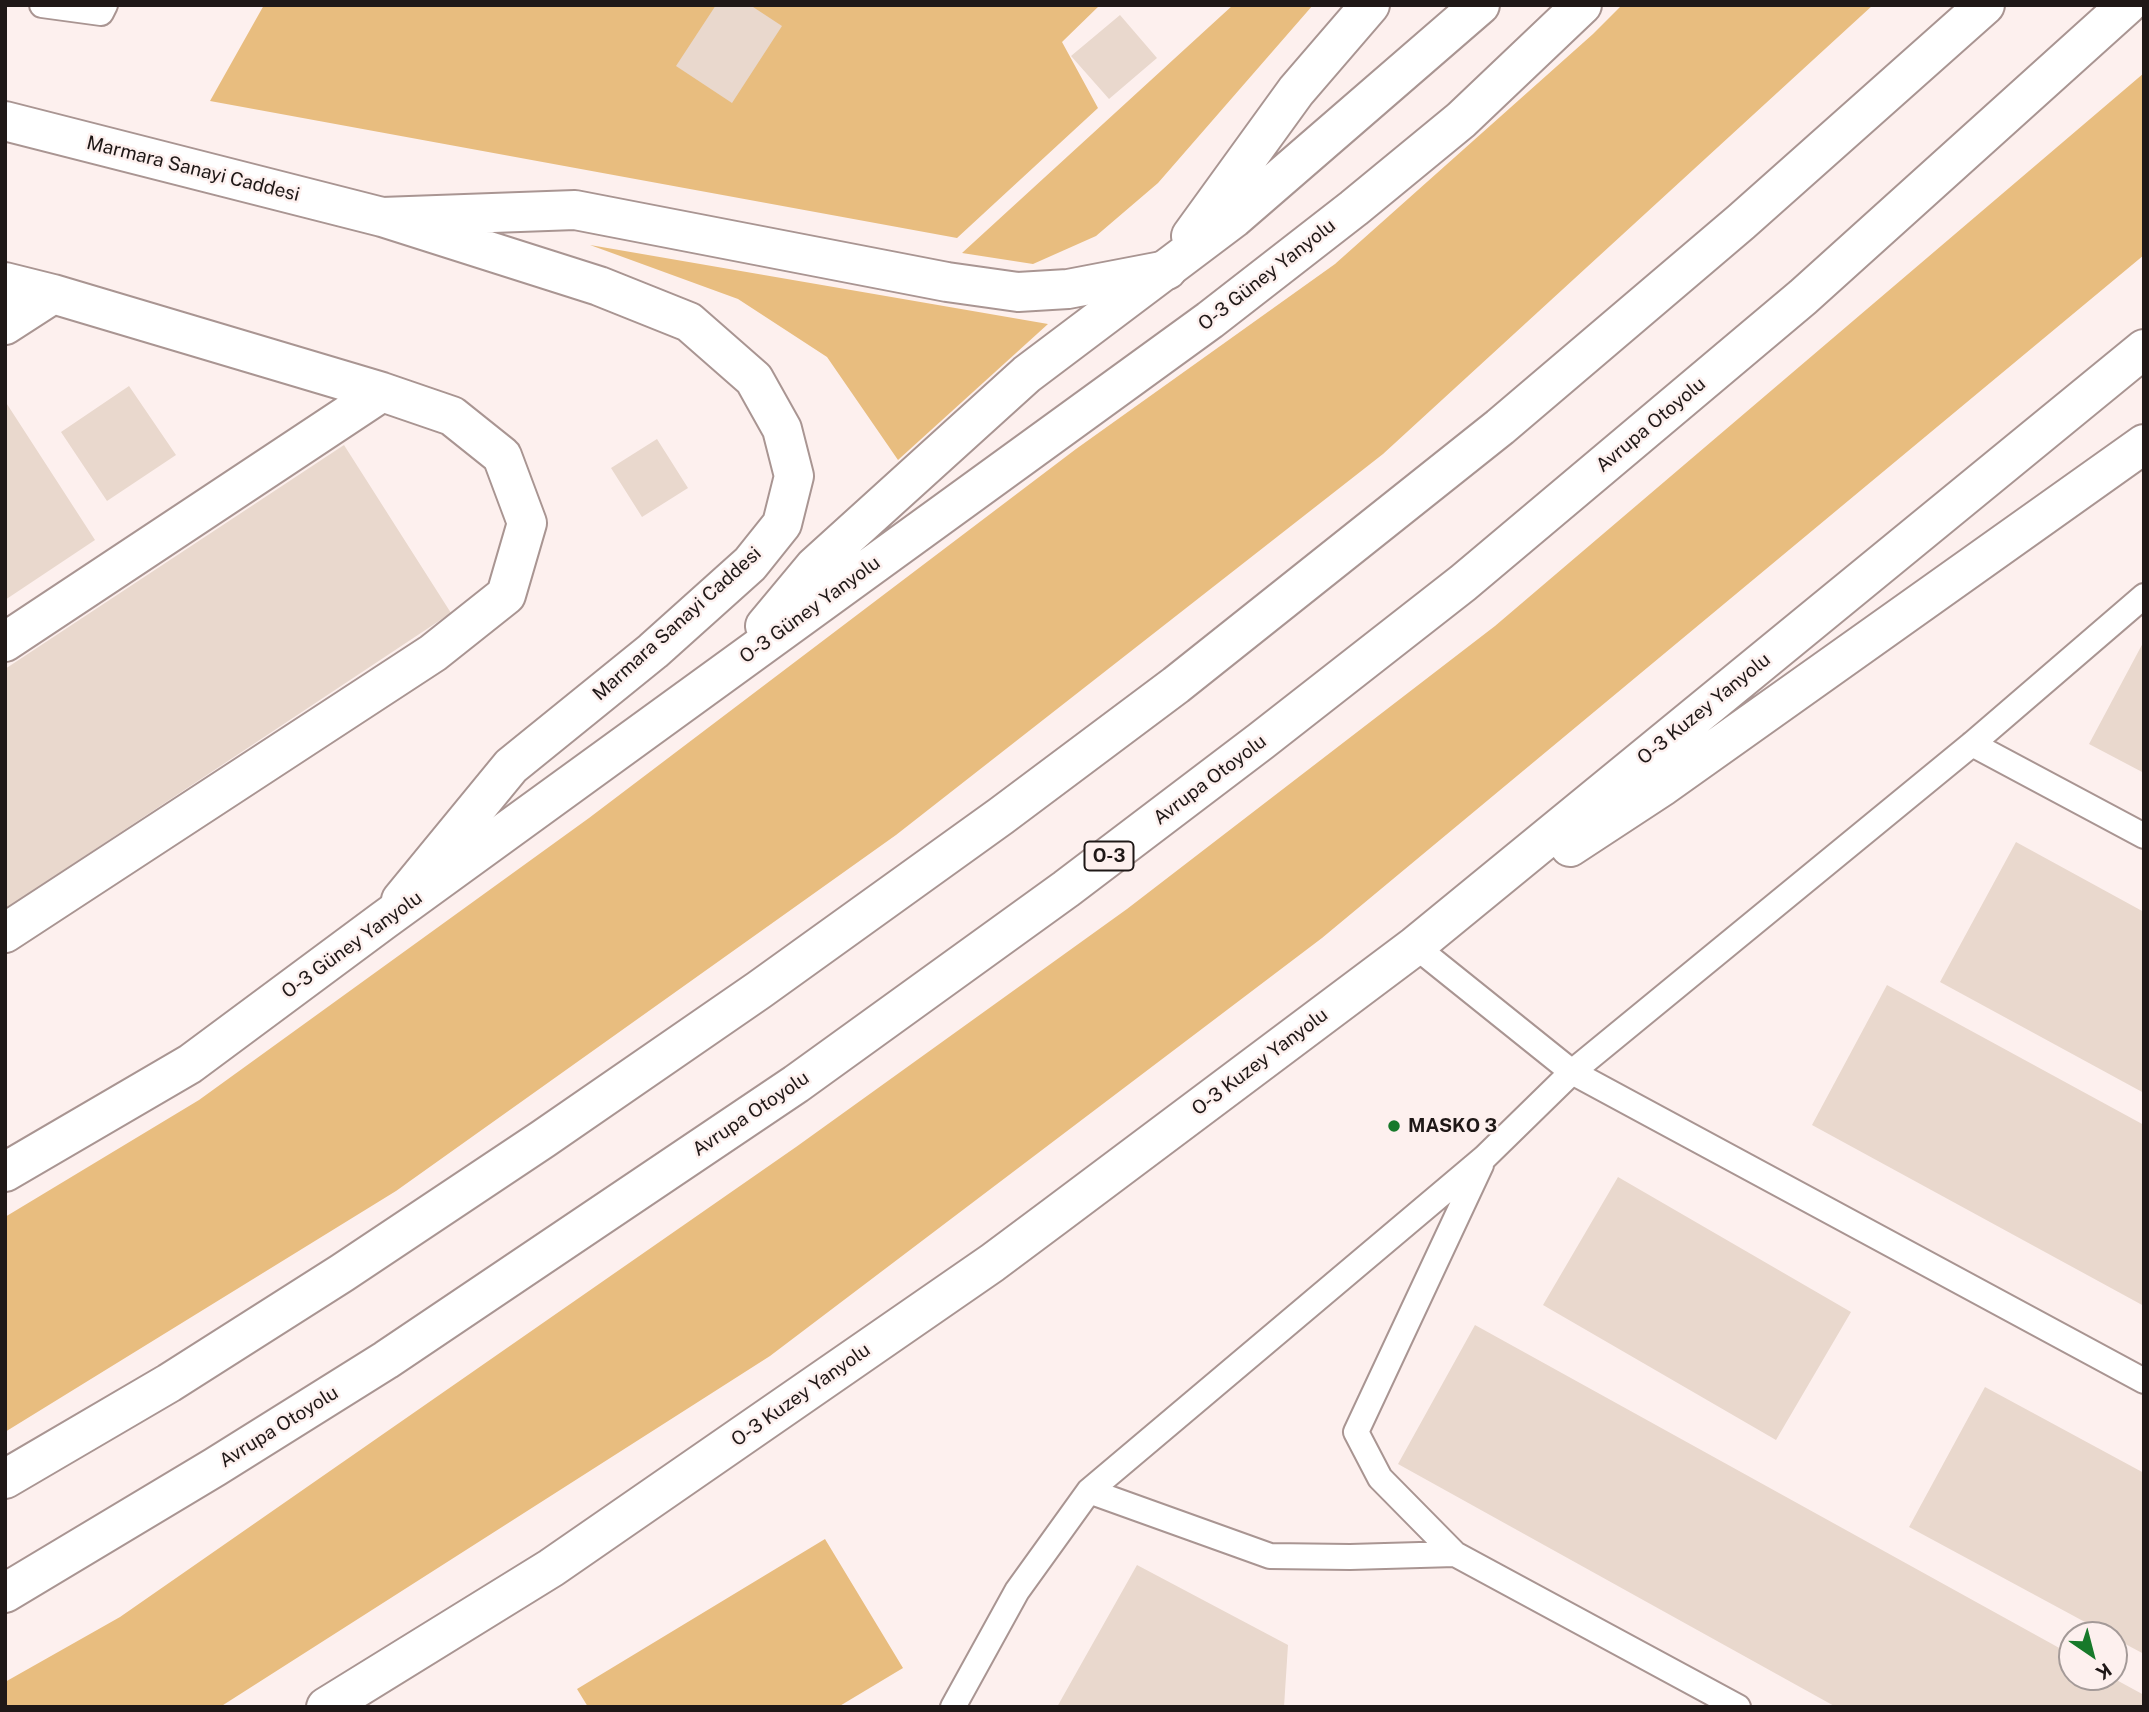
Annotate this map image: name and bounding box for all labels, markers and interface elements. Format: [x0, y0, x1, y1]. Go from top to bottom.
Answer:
street label: Marmara Sanayi Caddesi [84, 131, 302, 207]
street label: O-3 Güney Yanyolu [1194, 214, 1340, 336]
street label: Avrupa Otoyolu [1592, 373, 1710, 477]
street label: Marmara Sanayi Caddesi [588, 542, 766, 706]
street label: O-3 Güney Yanyolu [735, 551, 885, 669]
street label: O-3 Kuzey Yanyolu [1633, 648, 1775, 770]
street label: Avrupa Otoyolu [1149, 730, 1271, 830]
road number: O-3 [1084, 842, 1134, 870]
street label: O-3 Güney Yanyolu [277, 886, 427, 1004]
street label: O-3 Kuzey Yanyolu [1188, 1003, 1332, 1121]
street label: Avrupa Otoyolu [688, 1067, 814, 1161]
place label: MASKO 3 [1408, 1115, 1497, 1137]
marker: MASKO 3 [1386, 1118, 1402, 1134]
street label: O-3 Kuzey Yanyolu [727, 1339, 875, 1451]
street label: Avrupa Otoyolu [215, 1381, 343, 1473]
north arrow [2058, 1621, 2128, 1691]
text: K [2092, 1659, 2116, 1684]

